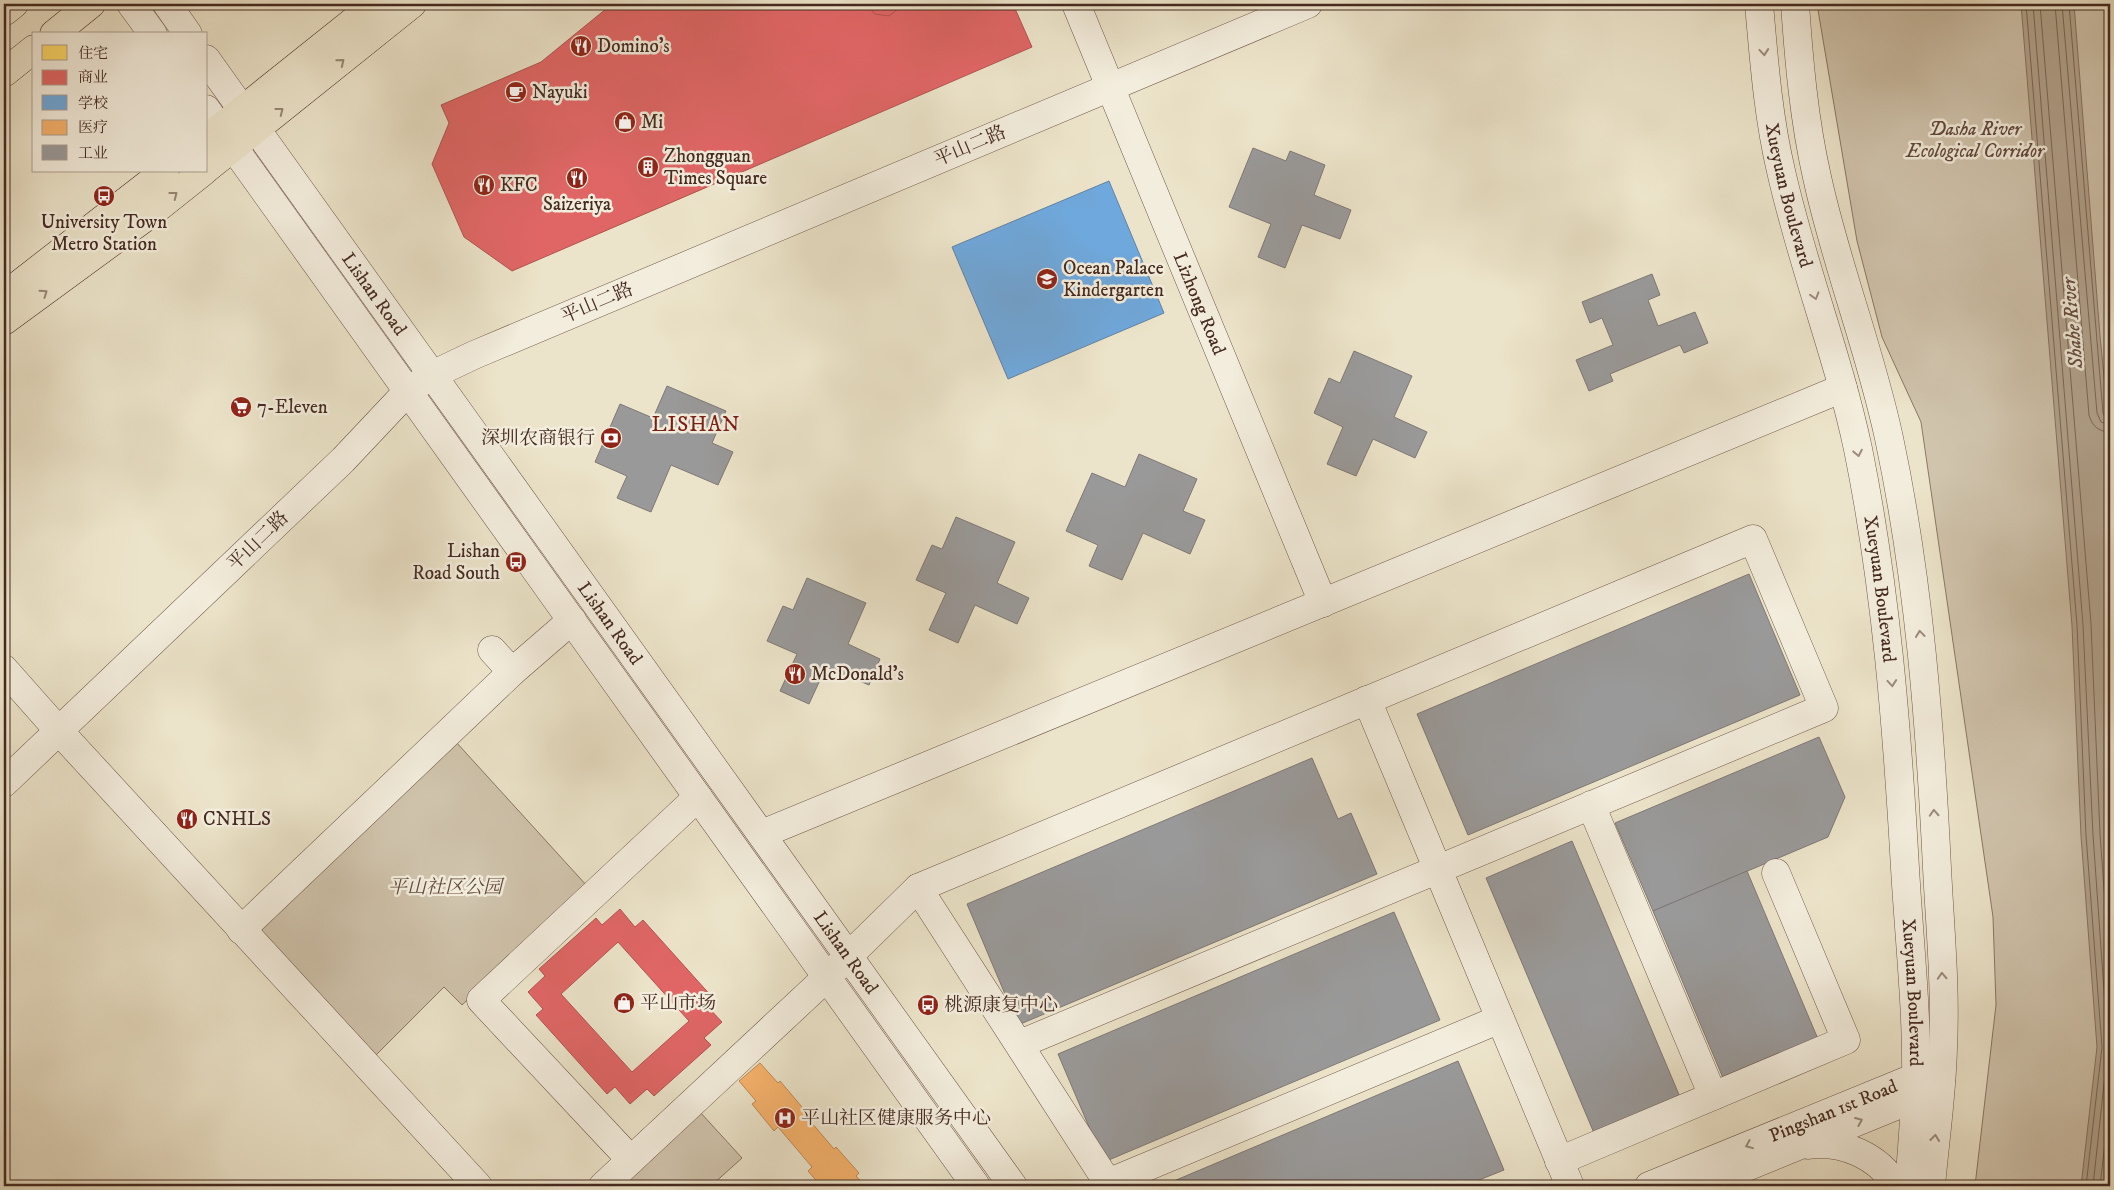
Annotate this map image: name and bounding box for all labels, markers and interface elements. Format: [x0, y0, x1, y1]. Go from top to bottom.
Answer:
legend [32, 32, 208, 172]
restaurant icon: Domino's [569, 34, 593, 58]
place label: Domino's [597, 35, 670, 58]
text: 住宅 [78, 44, 108, 63]
one-way arrow [1758, 49, 1769, 57]
one-way arrow [335, 59, 344, 67]
text: 商业 [78, 68, 108, 87]
cafe icon: Nayuki [504, 80, 528, 104]
place label: Nayuki [532, 81, 588, 104]
text: 学校 [78, 94, 108, 113]
one-way arrow [274, 108, 284, 117]
shop icon: Mi [613, 110, 637, 134]
place label: Mi [641, 111, 663, 134]
text: 医疗 [78, 118, 108, 137]
park label: Dasha River Ecological Corridor [1905, 118, 2046, 163]
street label: 平山二路 [931, 121, 1009, 171]
street label: Xueyuan Boulevard [1760, 121, 1818, 271]
text: 工业 [78, 144, 108, 163]
place label: Zhongguan Times Square [664, 145, 767, 191]
building icon: Zhongguan Times Square [636, 155, 660, 179]
restaurant icon: Saizeriya [565, 166, 589, 190]
restaurant icon: KFC [472, 173, 496, 197]
place label: KFC [500, 174, 538, 197]
bus stop icon: University Town Metro Station [92, 184, 116, 208]
one-way arrow [168, 193, 177, 201]
place label: Saizeriya [543, 193, 611, 216]
place label: University Town Metro Station [41, 211, 167, 256]
street label: Lishan Road [337, 248, 412, 340]
street label: Lizhong Road [1168, 249, 1231, 359]
place label: Ocean Palace Kindergarten [1063, 257, 1164, 302]
school or university icon: Ocean Palace Kindergarten [1035, 267, 1059, 291]
water label: Shahe River [2056, 275, 2090, 370]
street label: 平山二路 [558, 278, 636, 328]
one-way arrow [38, 290, 48, 299]
one-way arrow [1810, 292, 1820, 300]
supermarket icon: 7-Eleven [229, 395, 253, 419]
place label: 7-Eleven [257, 396, 328, 419]
district label: LISHAN [651, 412, 741, 438]
bank icon: 深圳农商银行 [599, 426, 623, 450]
place label: 深圳农商银行 [481, 427, 595, 450]
one-way arrow [1853, 448, 1863, 457]
street label: 平山二路 [223, 506, 293, 576]
street label: Xueyuan Boulevard [1859, 514, 1901, 664]
place label: Lishan Road South [412, 540, 500, 585]
bus stop icon: Lishan Road South [504, 550, 528, 574]
street label: Lishan Road [573, 577, 648, 670]
one-way arrow [1915, 630, 1926, 638]
restaurant icon: McDonald's [783, 662, 807, 686]
place label: McDonald's [811, 663, 904, 686]
one-way arrow [1886, 679, 1897, 687]
restaurant icon: CNHLS [175, 807, 199, 831]
place label: CNHLS [203, 808, 271, 831]
one-way arrow [1929, 809, 1940, 817]
park label: 平山社区公园 [388, 876, 505, 899]
street label: Lishan Road [808, 907, 884, 999]
street label: Xueyuan Boulevard [1897, 918, 1928, 1067]
one-way arrow [1937, 971, 1947, 979]
shop icon: 平山市场 [612, 991, 636, 1015]
place label: 平山市场 [640, 992, 716, 1015]
bus stop icon: 桃源康复中心 [916, 993, 940, 1017]
place label: 桃源康复中心 [944, 994, 1058, 1017]
street label: Pingshan 1st Road [1766, 1074, 1901, 1147]
hospital icon: 平山社区健康服务中心 [773, 1106, 797, 1130]
place label: 平山社区健康服务中心 [801, 1107, 991, 1130]
one-way arrow [1854, 1117, 1863, 1127]
one-way arrow [1929, 1133, 1940, 1141]
one-way arrow [1745, 1139, 1754, 1150]

